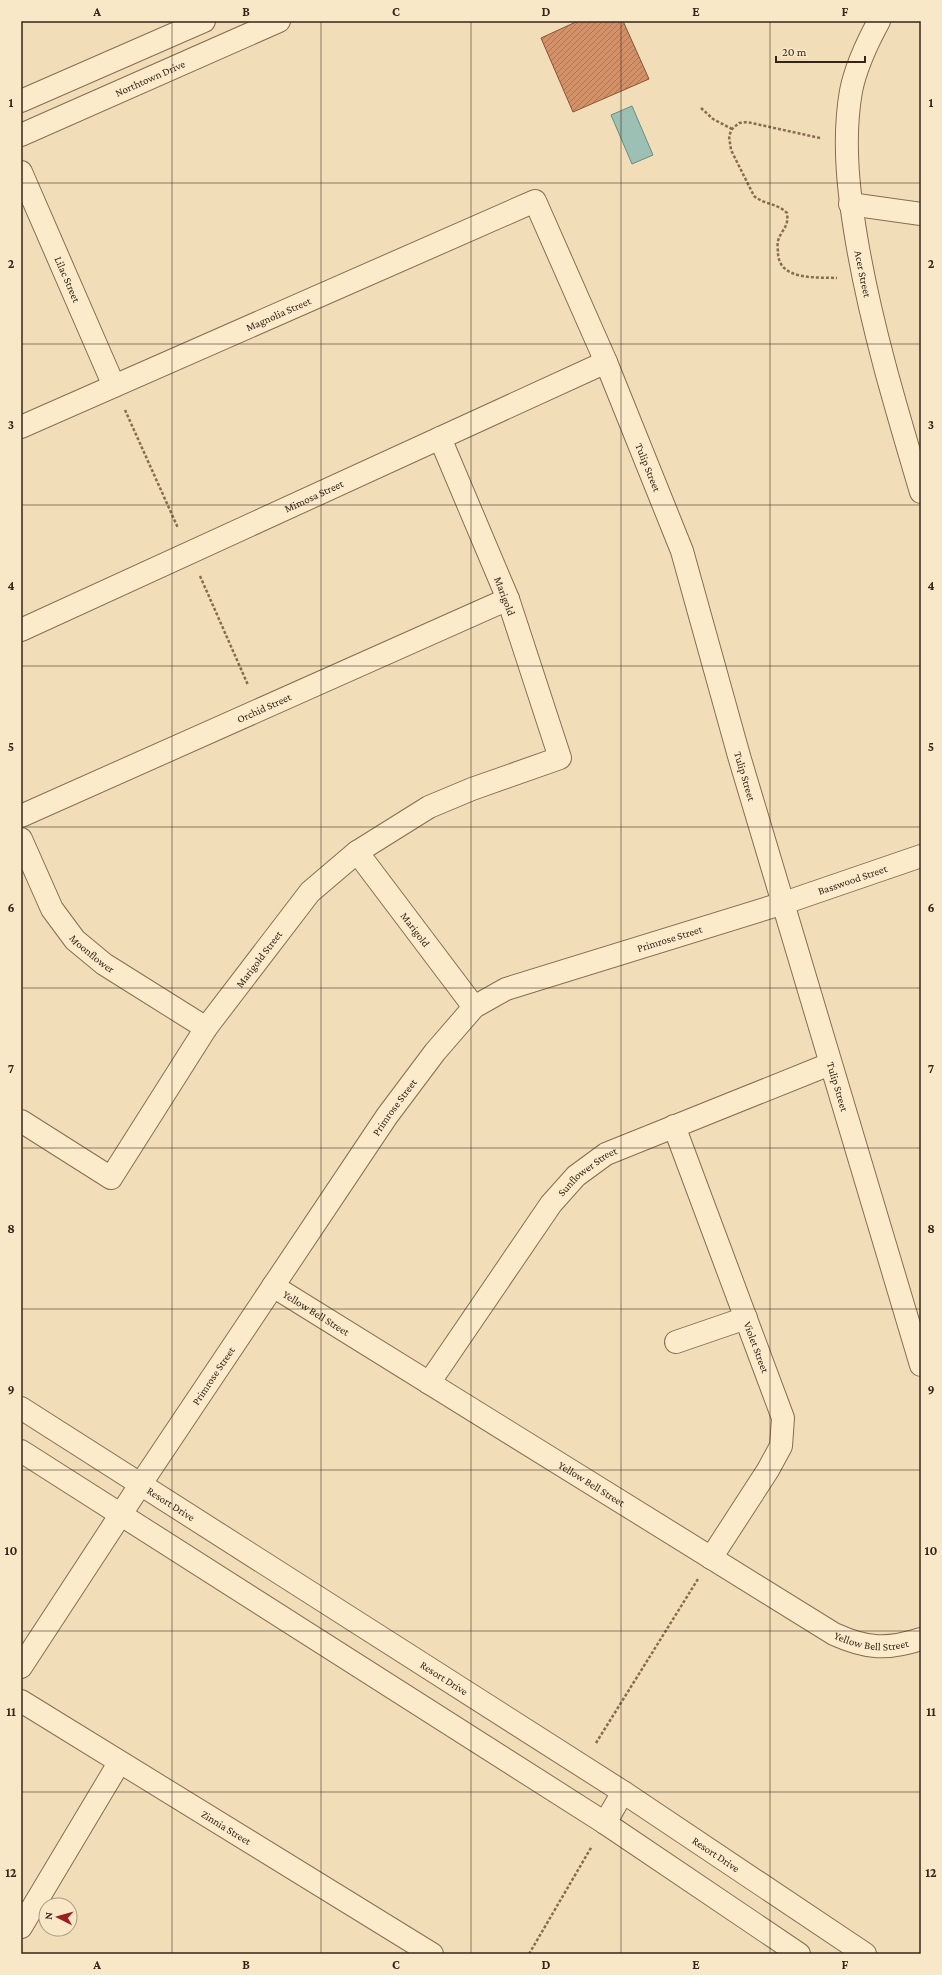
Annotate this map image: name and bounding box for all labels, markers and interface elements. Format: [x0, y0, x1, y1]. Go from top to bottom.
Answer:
text: A [92, 4, 101, 19]
text: B [242, 4, 250, 19]
text: C [392, 4, 400, 19]
text: D [542, 4, 551, 19]
text: E [692, 4, 700, 19]
text: F [842, 4, 849, 19]
scale bar [776, 38, 865, 64]
text: 20 m [782, 45, 807, 59]
street label: Northtown Drive [113, 57, 187, 99]
text: 1 [9, 95, 14, 110]
text: 1 [929, 95, 934, 110]
street label: Acer Street [853, 250, 874, 299]
street label: Lilac Street [52, 255, 83, 304]
text: 2 [8, 256, 15, 271]
text: 2 [928, 256, 935, 271]
street label: Magnolia Street [244, 294, 313, 333]
text: 3 [8, 417, 14, 432]
text: 3 [928, 417, 934, 432]
street label: Tulip Street [633, 441, 664, 494]
street label: Mimosa Street [282, 477, 345, 515]
street label: Marigold [491, 575, 518, 618]
text: 4 [7, 578, 15, 593]
text: 4 [927, 578, 935, 593]
street label: Orchid Street [235, 690, 293, 725]
text: 5 [8, 739, 14, 754]
text: 5 [928, 739, 934, 754]
street label: Tulip Street [732, 750, 758, 803]
street label: Basswood Street [816, 862, 889, 897]
text: 6 [7, 900, 15, 915]
text: 6 [927, 900, 935, 915]
street label: Marigold [398, 910, 433, 949]
street label: Primrose Street [636, 923, 704, 954]
street label: Marigold Street [233, 928, 285, 990]
street label: Moonflower [67, 932, 117, 975]
street label: Tulip Street [825, 1060, 851, 1113]
text: 7 [8, 1061, 14, 1076]
text: 7 [928, 1061, 934, 1076]
street label: Primrose Street [370, 1076, 419, 1138]
street label: Sunflower Street [555, 1144, 619, 1198]
text: 8 [7, 1221, 15, 1236]
text: 8 [927, 1221, 935, 1236]
street label: Yellow Bell Street [281, 1288, 352, 1338]
street label: Violet Street [742, 1320, 772, 1375]
street label: Primrose Street [189, 1344, 237, 1407]
text: 9 [7, 1382, 15, 1397]
text: 9 [927, 1382, 935, 1397]
street label: Yellow Bell Street [556, 1459, 627, 1509]
street label: Resort Drive [145, 1484, 197, 1523]
text: 10 [5, 1543, 17, 1558]
text: 10 [925, 1543, 937, 1558]
street label: Yellow Bell Street [833, 1629, 910, 1652]
street label: Resort Drive [418, 1658, 470, 1698]
text: 11 [6, 1704, 16, 1719]
text: 11 [926, 1704, 936, 1719]
street label: Zinnia Street [199, 1807, 254, 1847]
street label: Resort Drive [690, 1834, 742, 1874]
text: 12 [5, 1865, 17, 1880]
text: 12 [925, 1865, 937, 1880]
north arrow [38, 1897, 78, 1937]
text: N [42, 1911, 54, 1920]
text: A [92, 1957, 101, 1972]
text: B [242, 1957, 250, 1972]
text: C [392, 1957, 400, 1972]
text: D [542, 1957, 551, 1972]
text: E [692, 1957, 700, 1972]
text: F [842, 1957, 849, 1972]

